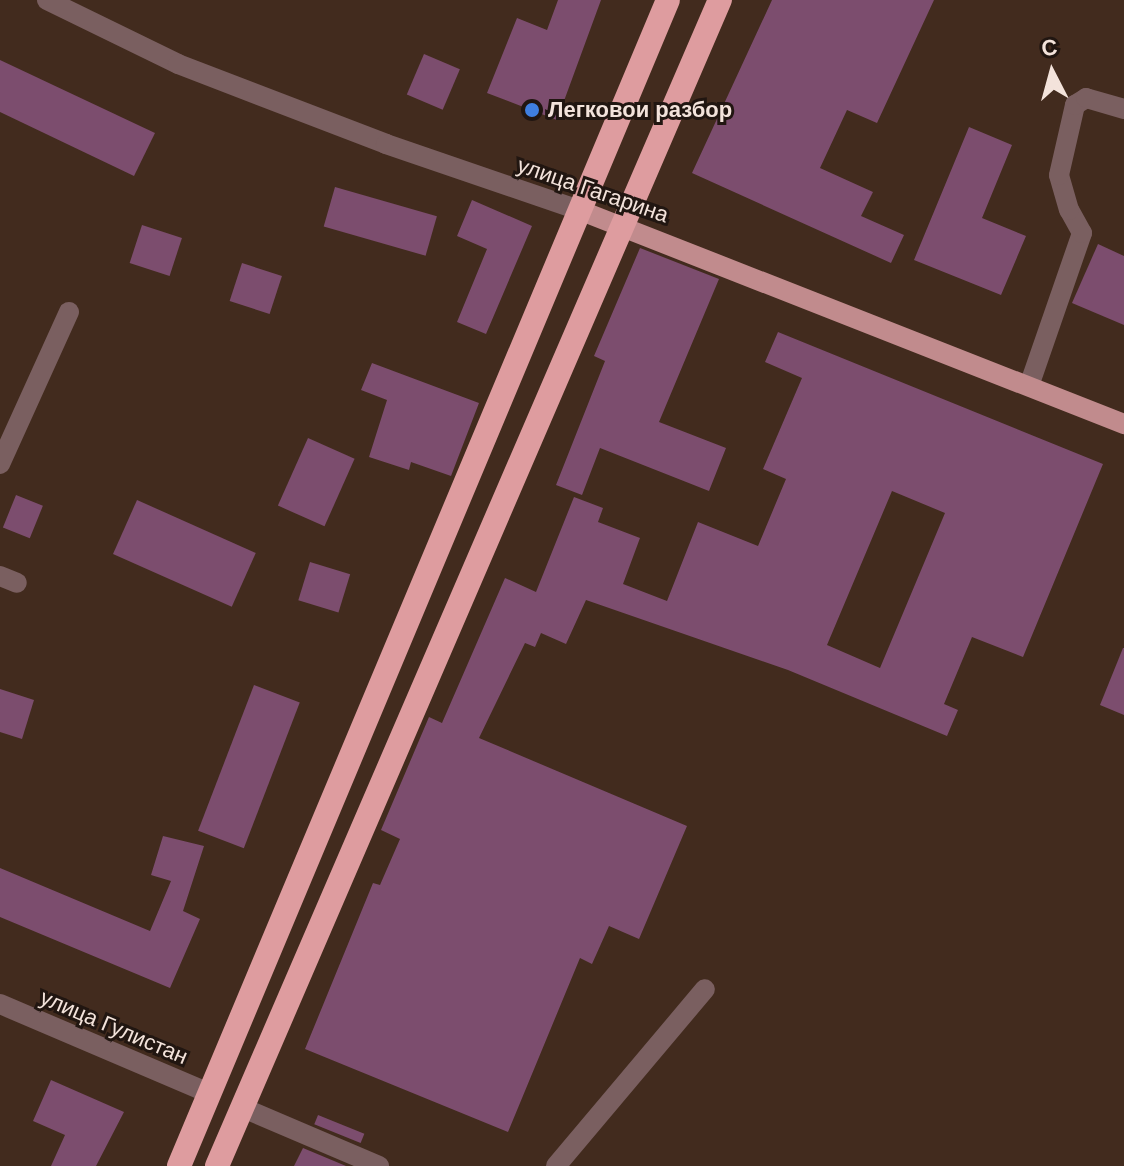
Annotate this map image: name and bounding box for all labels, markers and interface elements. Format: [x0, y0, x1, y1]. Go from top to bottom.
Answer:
north arrow [1012, 32, 1092, 112]
text: С [1040, 34, 1059, 61]
place label: Легковои разбор [548, 97, 732, 123]
marker: Легковои разбор [523, 101, 541, 119]
street label: улица Гагарина [514, 152, 672, 228]
street label: улица Гулистан [36, 984, 192, 1070]

